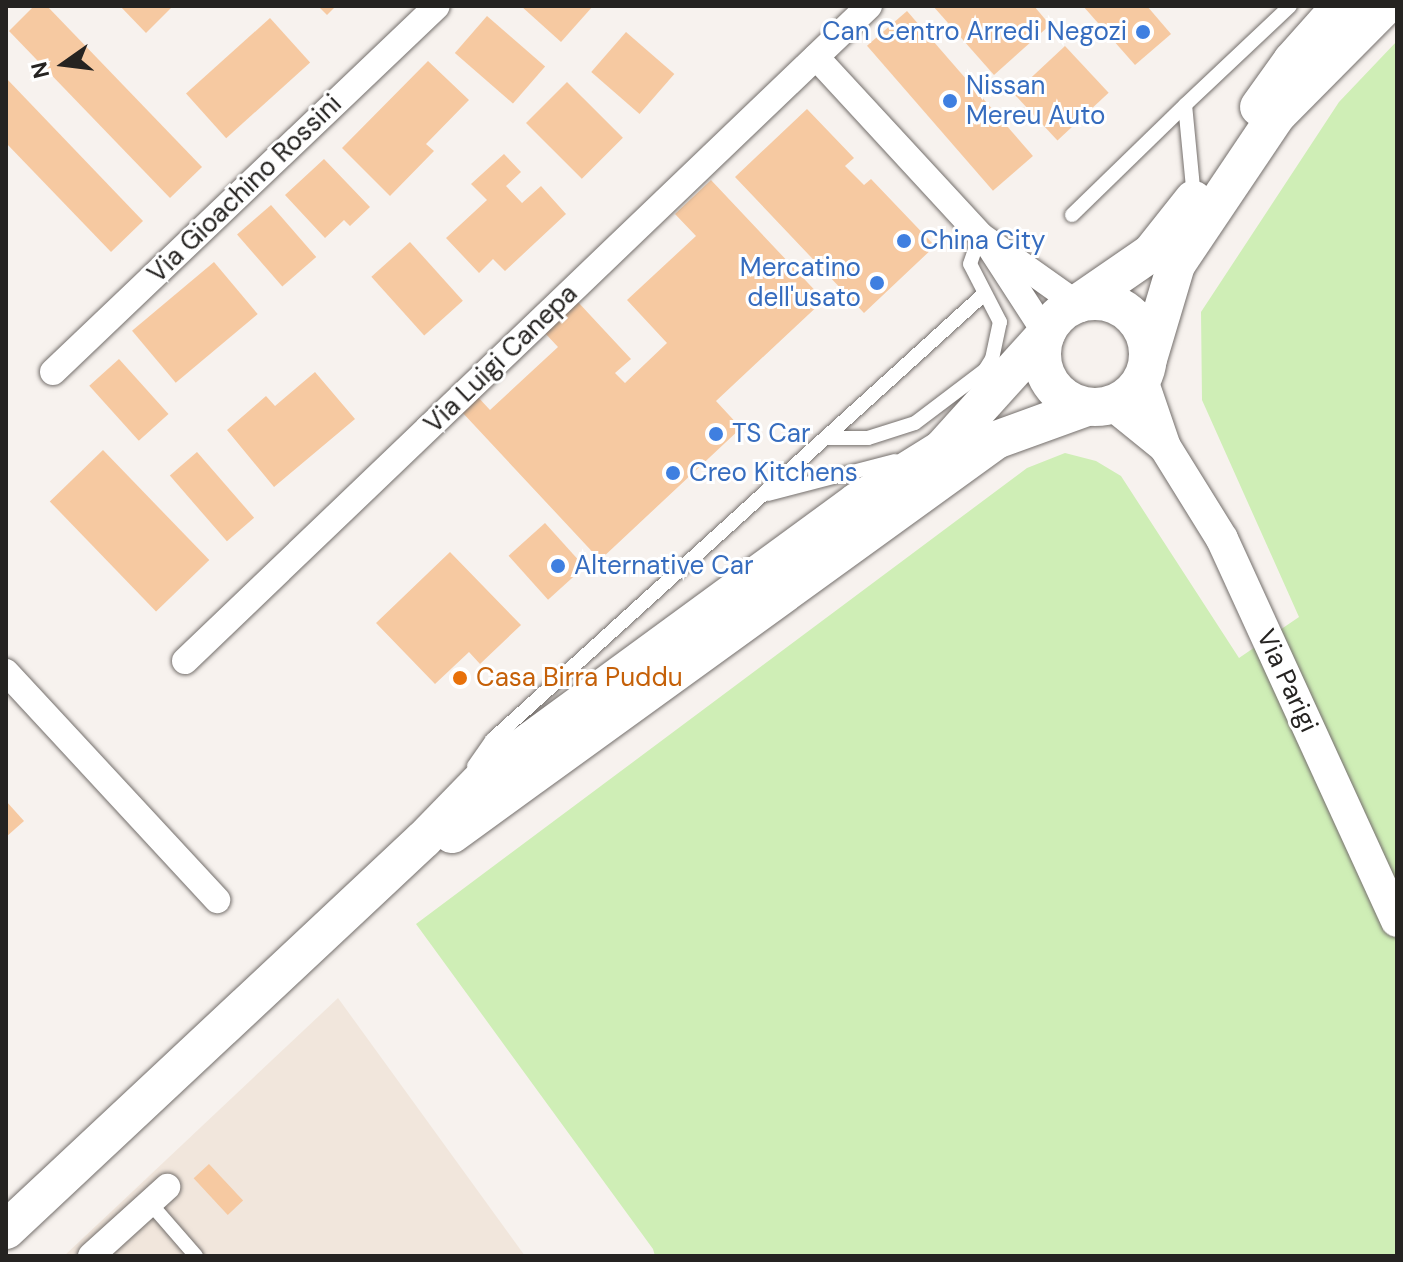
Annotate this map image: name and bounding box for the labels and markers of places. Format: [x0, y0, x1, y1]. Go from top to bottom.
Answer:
place label: Can Centro Arredi Negozi [822, 16, 1127, 48]
marker: Can Centro Arredi Negozi [1134, 23, 1152, 41]
place label: Nissan Mereu Auto [966, 70, 1105, 132]
marker: Nissan Mereu Auto [941, 92, 959, 110]
place label: China City [920, 225, 1045, 257]
marker: China City [895, 232, 913, 250]
place label: Mercatino dell'usato [740, 252, 861, 314]
marker: Mercatino dell'usato [868, 274, 886, 292]
place label: TS Car [732, 418, 811, 450]
marker: TS Car [707, 425, 725, 443]
place label: Creo Kitchens [689, 457, 858, 489]
marker: Creo Kitchens [664, 464, 682, 482]
place label: Alternative Car [574, 550, 754, 582]
marker: Alternative Car [549, 557, 567, 575]
place label: Casa Birra Puddu [476, 662, 683, 694]
marker: Casa Birra Puddu [451, 669, 469, 687]

